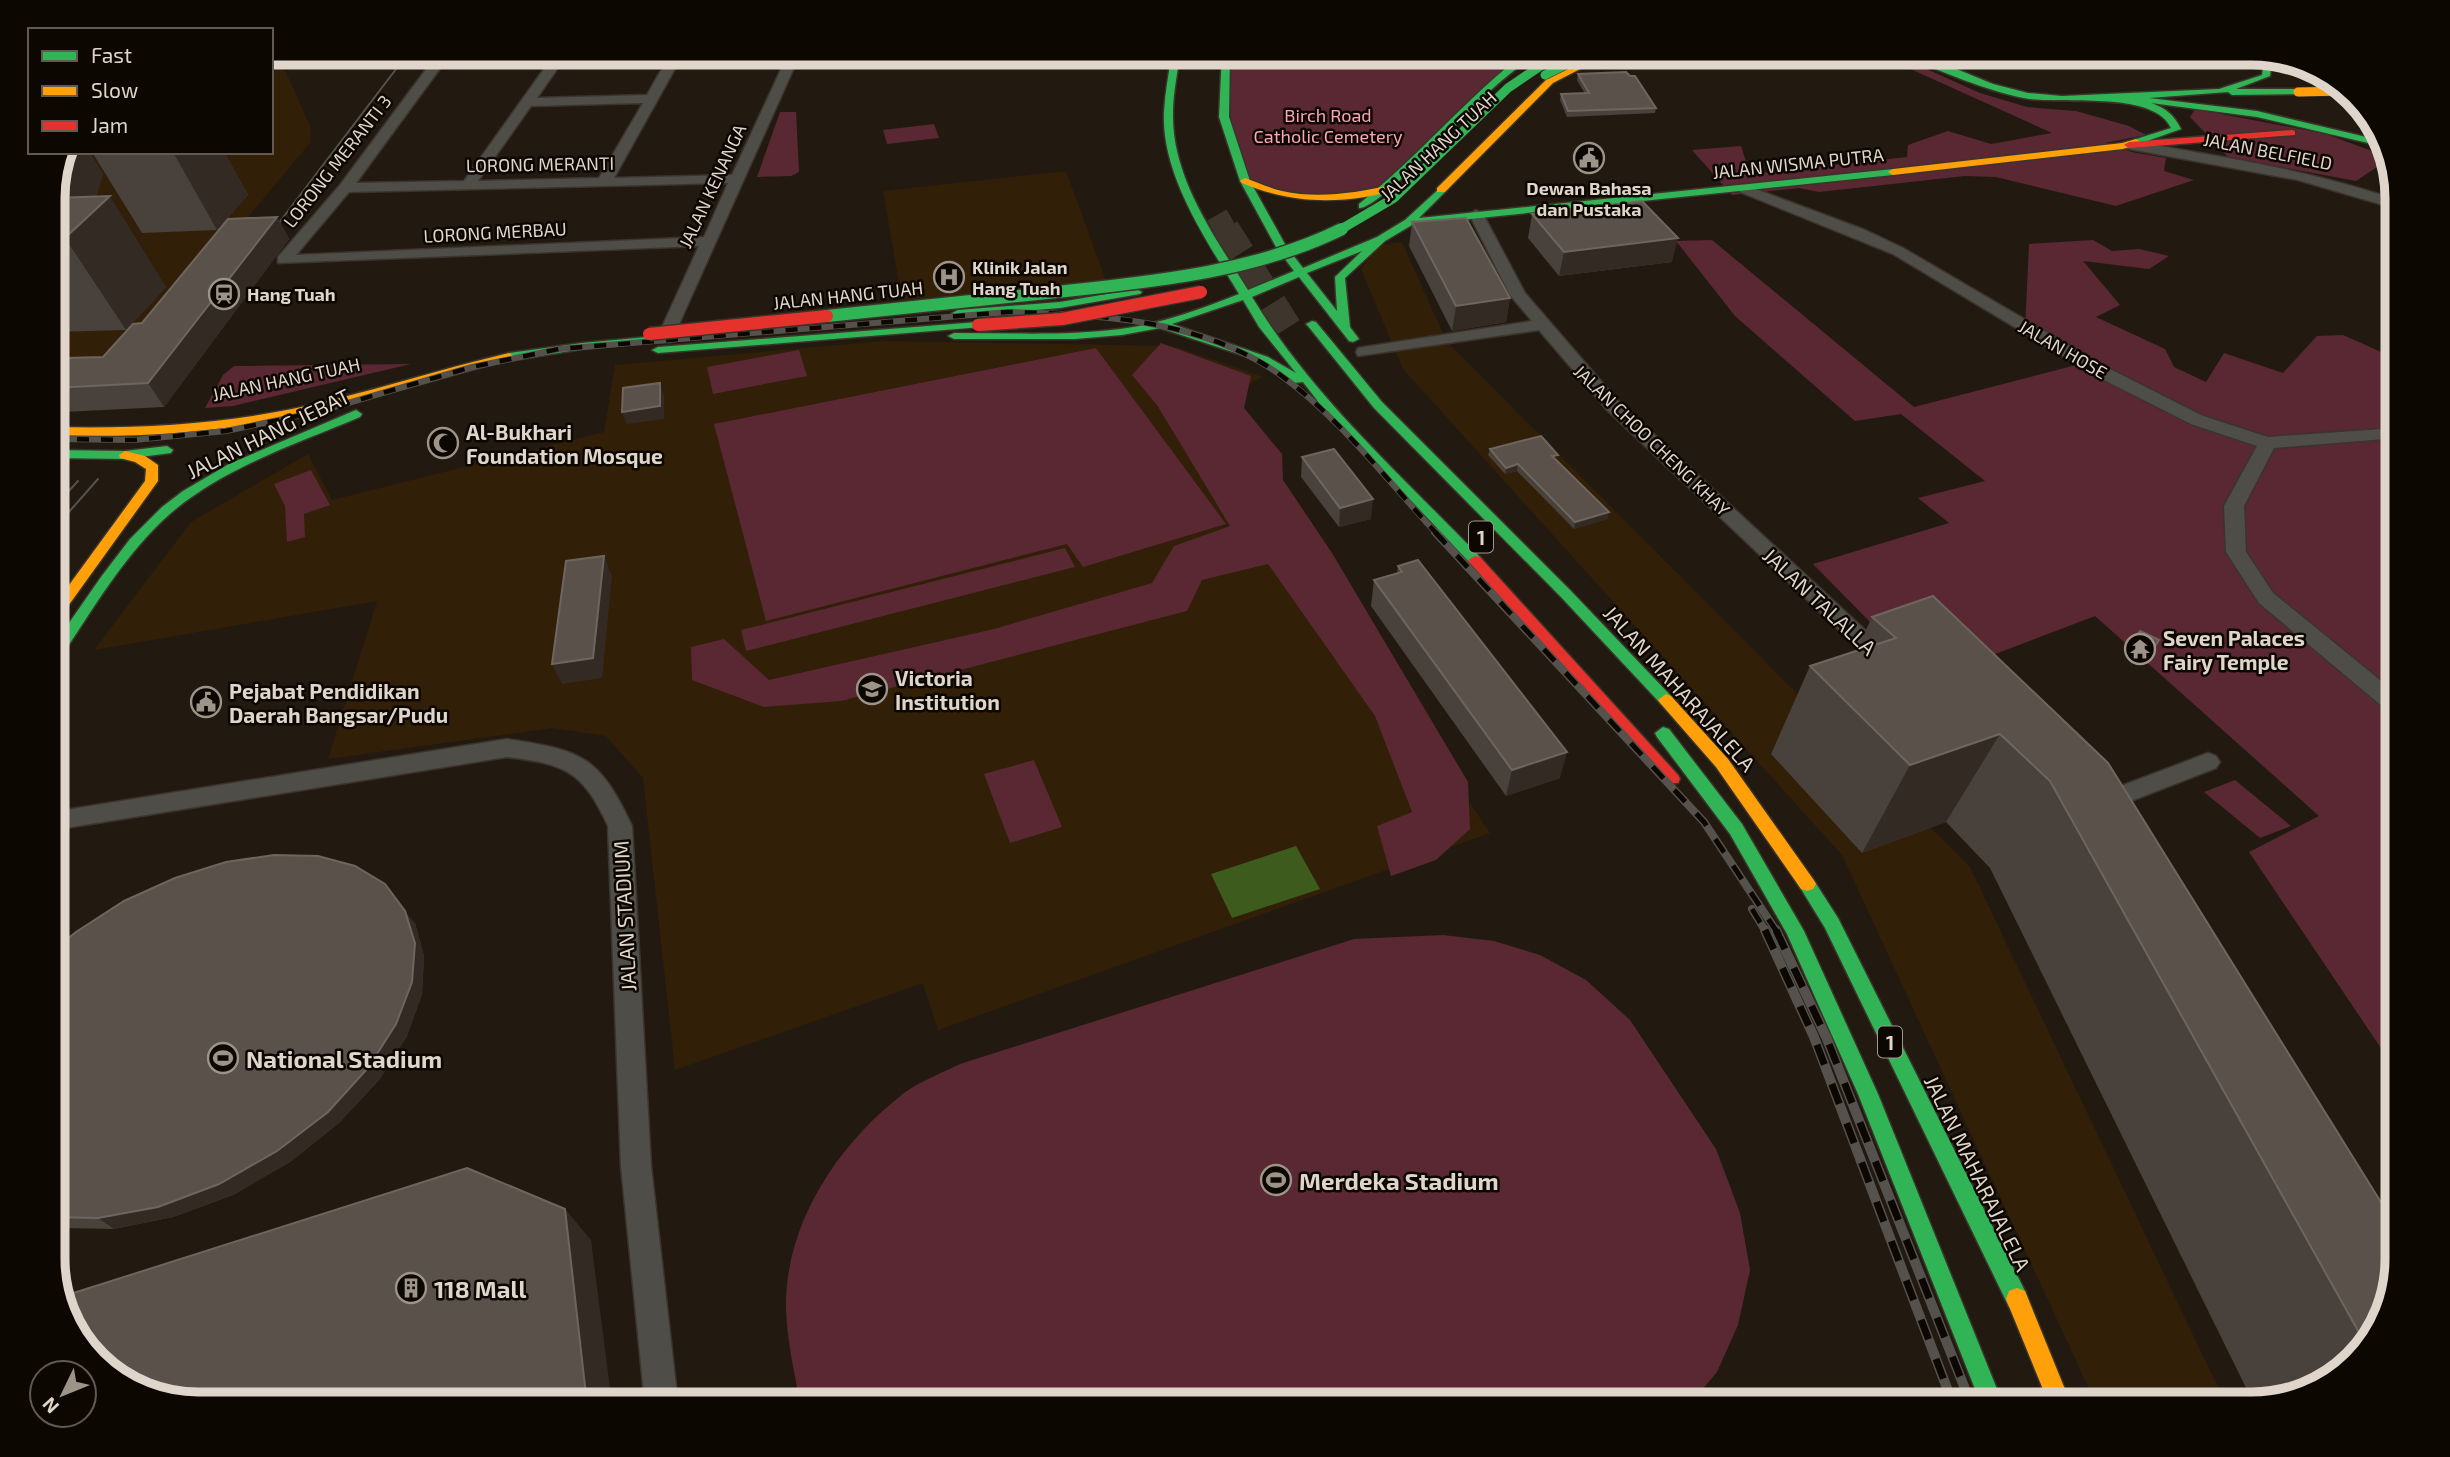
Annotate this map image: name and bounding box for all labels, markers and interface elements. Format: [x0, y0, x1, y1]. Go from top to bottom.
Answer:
legend [28, 28, 273, 154]
text: Fast [91, 42, 132, 67]
text: Slow [91, 77, 138, 102]
street label: JALAN HANG TUAH [1375, 87, 1501, 205]
street label: LORONG MERANTI 3 [278, 90, 396, 232]
park label: Birch Road Catholic Cemetery [1254, 104, 1403, 147]
text: Jam [91, 112, 128, 137]
street label: JALAN KENANGA [674, 120, 751, 251]
street label: JALAN BELFIELD [2202, 128, 2334, 174]
public building icon: Dewan Bahasa dan Pustaka [1572, 141, 1606, 175]
street label: JALAN WISMA PUTRA [1711, 143, 1886, 183]
street label: LORONG MERANTI [466, 152, 614, 176]
place label: Dewan Bahasa dan Pustaka [1526, 177, 1652, 220]
street label: LORONG MERBAU [423, 217, 567, 247]
place label: Klinik Jalan Hang Tuah [972, 256, 1068, 299]
hospital icon: Klinik Jalan Hang Tuah [932, 260, 966, 294]
street label: JALAN HANG TUAH [772, 276, 924, 314]
station icon: Hang Tuah [207, 277, 241, 311]
place label: Hang Tuah [247, 283, 336, 305]
street label: JALAN HOSE [2015, 315, 2111, 383]
street label: JALAN HANG TUAH [210, 353, 362, 405]
street label: JALAN CHOO CHENG KHAY [1569, 360, 1735, 521]
street label: JALAN HANG JEBAT [182, 383, 354, 483]
place label: Al-Bukhari Foundation Mosque [466, 419, 663, 468]
mosque icon: Al-Bukhari Foundation Mosque [426, 426, 460, 460]
road number: 1 [1469, 522, 1493, 552]
street label: JALAN TALALLA [1758, 542, 1882, 660]
street label: JALAN MAHARAJALELA [1599, 600, 1761, 776]
place label: Seven Palaces Fairy Temple [2163, 625, 2305, 675]
temple icon: Seven Palaces Fairy Temple [2123, 632, 2157, 666]
place label: Victoria Institution [895, 665, 1000, 714]
school or university icon: Victoria Institution [855, 672, 889, 706]
place label: Pejabat Pendidikan Daerah Bangsar/Pudu [229, 678, 448, 727]
public building icon: Pejabat Pendidikan Daerah Bangsar/Pudu [189, 685, 223, 719]
street label: JALAN STADIUM [608, 840, 640, 992]
road number: 1 [1878, 1026, 1902, 1058]
sports icon: National Stadium [206, 1041, 240, 1075]
place label: National Stadium [246, 1044, 442, 1073]
street label: JALAN MAHARAJALELA [1920, 1071, 2036, 1275]
sports icon: Merdeka Stadium [1259, 1163, 1293, 1197]
place label: Merdeka Stadium [1299, 1166, 1499, 1195]
building icon: 118 Mall [394, 1271, 428, 1305]
place label: 118 Mall [434, 1274, 526, 1303]
north arrow [28, 1359, 98, 1429]
text: N [37, 1393, 63, 1419]

